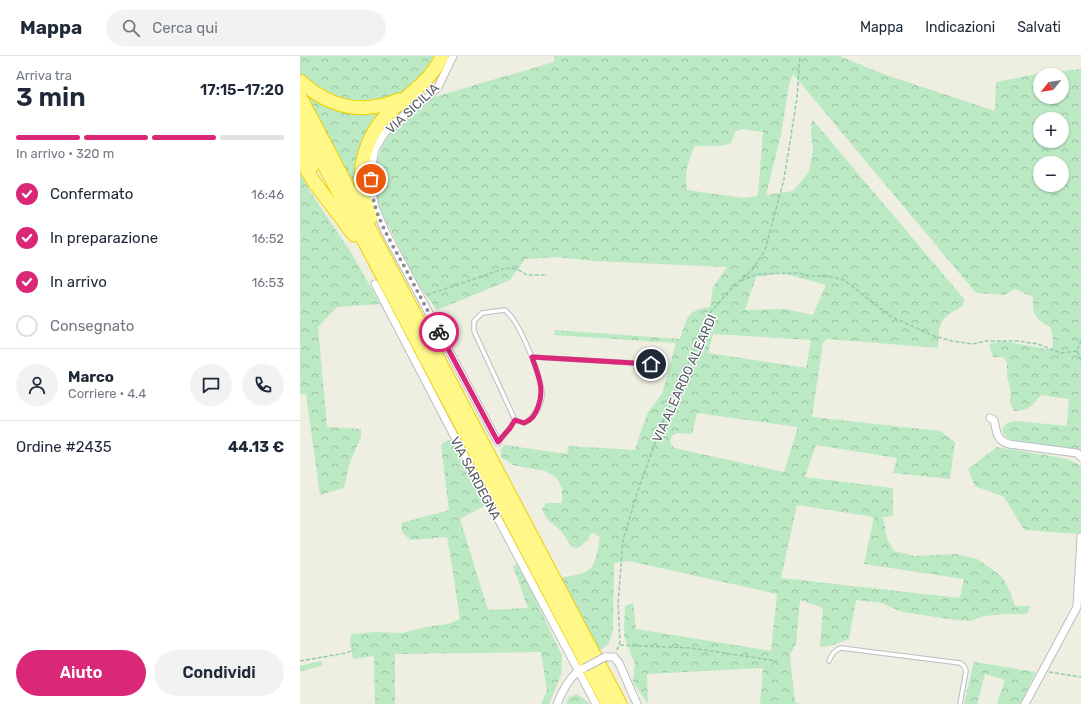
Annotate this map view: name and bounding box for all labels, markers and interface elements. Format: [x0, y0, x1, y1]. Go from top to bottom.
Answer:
search box [106, 10, 386, 46]
text: Mappa [20, 16, 82, 39]
icon: search [120, 17, 142, 39]
text: Cerca qui [152, 19, 218, 37]
text: Mappa [860, 19, 903, 36]
text: Indicazioni [925, 19, 995, 36]
text: Salvati [1017, 19, 1061, 36]
text: Arriva tra [16, 68, 72, 83]
north arrow [1033, 68, 1069, 104]
map controls [1033, 68, 1069, 192]
street label: VIA SICILIA [383, 80, 442, 137]
text: 17:15–17:20 [200, 81, 284, 99]
text: 3 min [16, 82, 86, 113]
button: + [1033, 112, 1069, 148]
text: In arrivo · 320 m [16, 146, 114, 161]
button: − [1033, 156, 1069, 192]
pin [354, 162, 388, 196]
icon: bag [360, 168, 382, 190]
icon: check [16, 183, 38, 205]
text: Confermato [50, 185, 133, 203]
text: 16:46 [251, 187, 284, 202]
icon: check [16, 227, 38, 249]
text: In preparazione [50, 229, 158, 247]
text: 16:52 [252, 231, 284, 246]
icon: check [16, 271, 38, 293]
text: In arrivo [50, 273, 107, 291]
text: 16:53 [252, 275, 284, 290]
courier [419, 312, 459, 352]
street label: VIA ALEARDO ALEARDI [649, 312, 720, 445]
text: Consegnato [50, 317, 134, 335]
icon: bike [428, 321, 450, 343]
pin [634, 347, 668, 381]
icon: home [640, 353, 662, 375]
button: person [16, 364, 58, 406]
button: chat [190, 364, 232, 406]
button: phone [242, 364, 284, 406]
text: Marco [68, 368, 114, 386]
text: Corriere · 4.4 [68, 386, 146, 401]
street label: VIA SARDEGNA [447, 434, 504, 523]
text: Ordine #2435 [16, 438, 112, 456]
text: 44.13 € [228, 438, 284, 456]
button: Aiuto [16, 650, 146, 696]
button: Condividi [154, 650, 284, 696]

